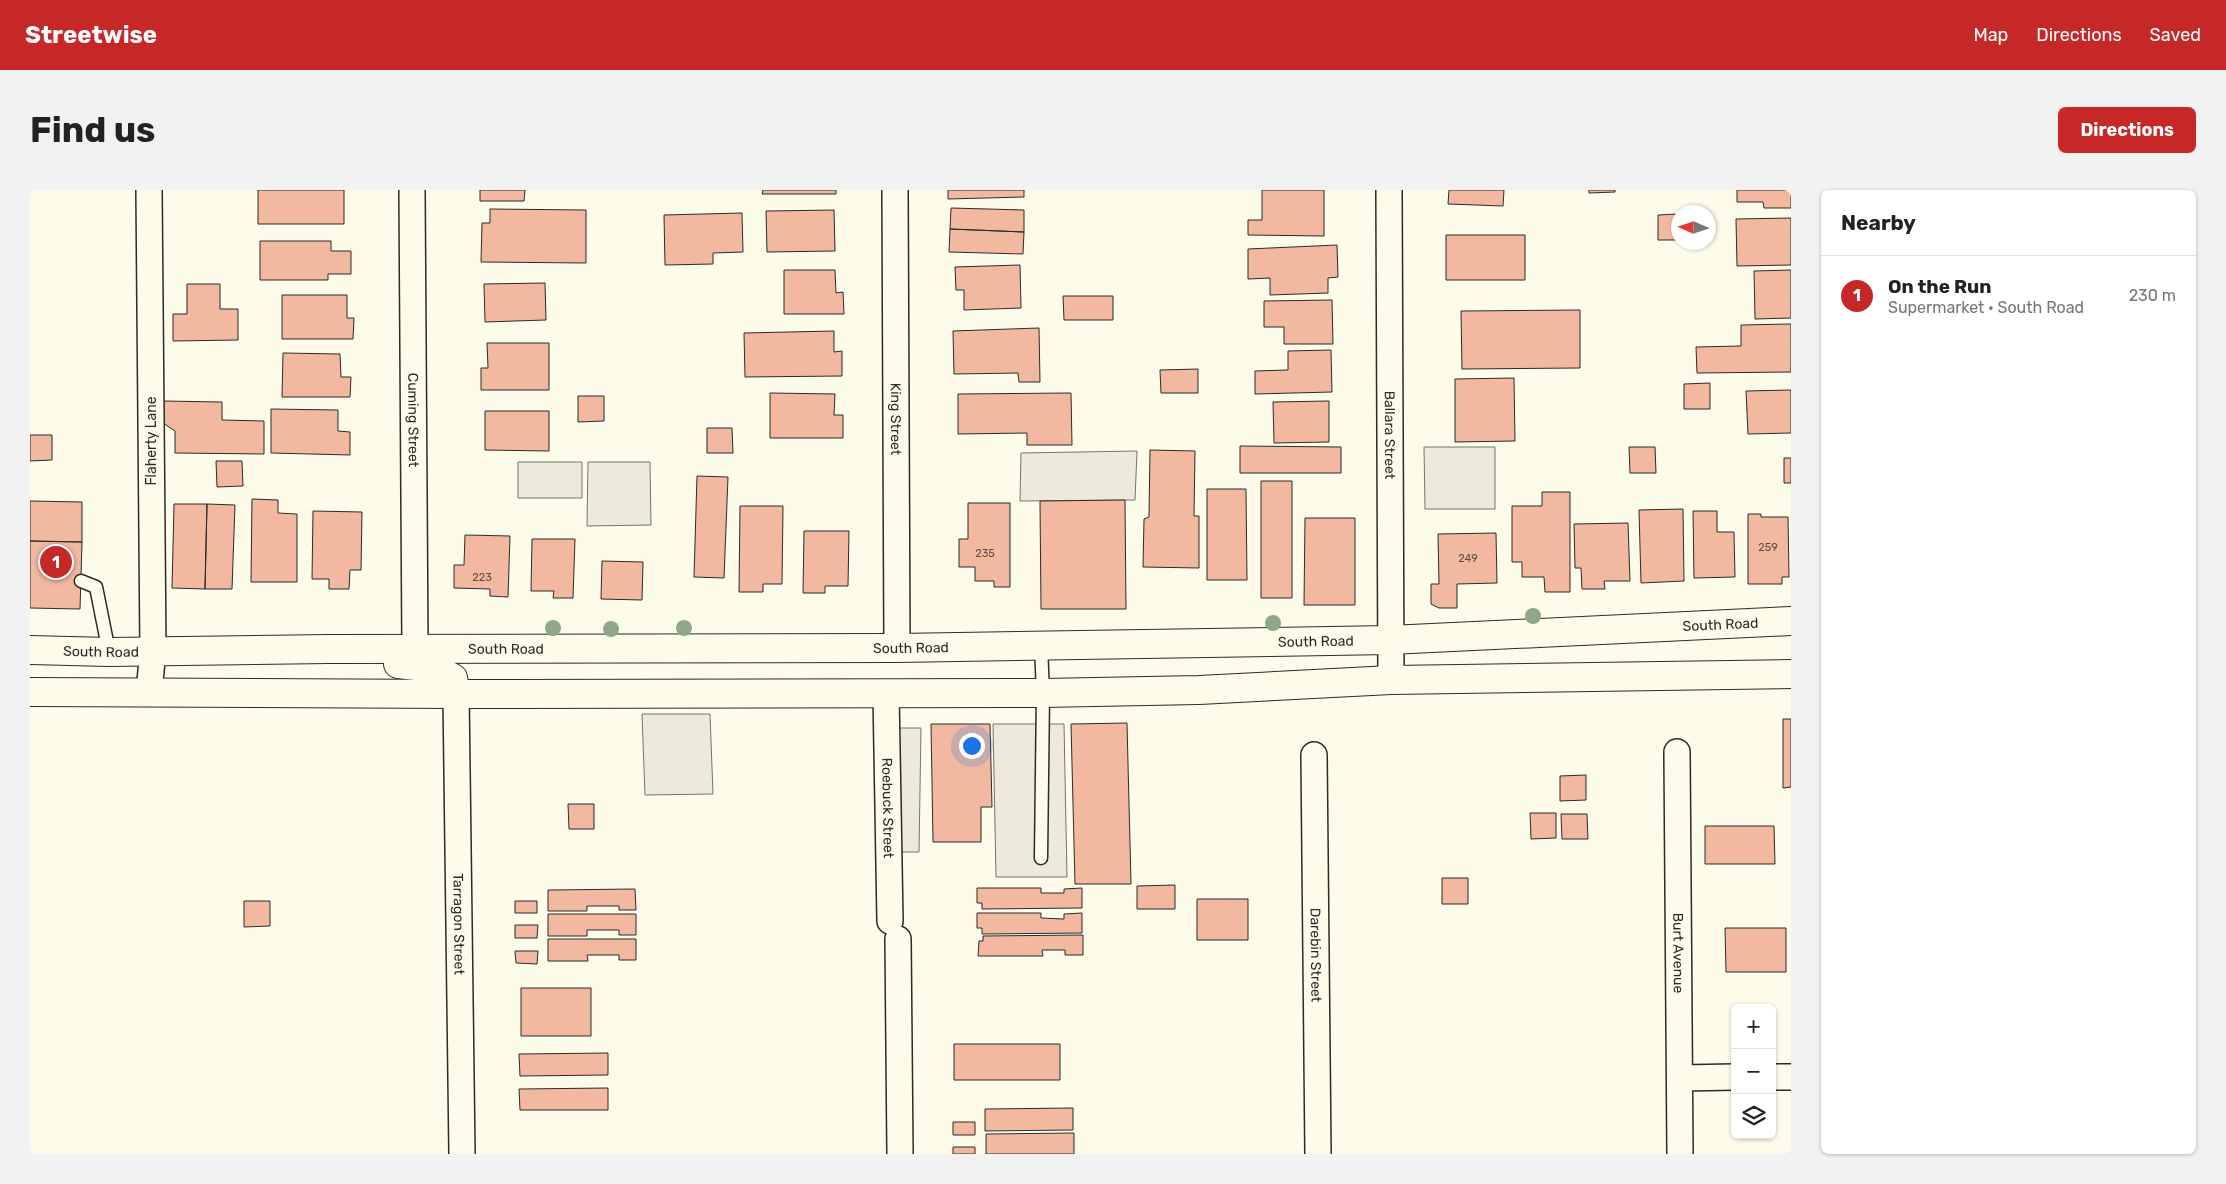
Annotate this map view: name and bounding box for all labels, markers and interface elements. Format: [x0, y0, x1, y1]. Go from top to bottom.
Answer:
text: Streetwise [25, 21, 157, 49]
text: Map [1973, 24, 2008, 46]
text: Directions [2036, 24, 2122, 46]
text: Saved [2150, 24, 2201, 46]
button: Directions [2058, 107, 2196, 153]
text: Find us [30, 109, 155, 151]
north arrow [1671, 205, 1716, 250]
text: Nearby [1841, 210, 1916, 235]
text: On the Run [1888, 275, 1992, 298]
text: 1 [1853, 286, 1861, 305]
text: 230 m [2129, 286, 2176, 305]
text: Supermarket · South Road [1888, 298, 2084, 317]
street label: Cuming Street [405, 373, 422, 468]
street label: King Street [887, 383, 905, 456]
street label: Ballara Street [1381, 391, 1399, 480]
street label: Flaherty Lane [143, 396, 160, 486]
house number: 259 [1758, 541, 1778, 554]
pin: 1 [40, 543, 72, 581]
house number: 235 [975, 547, 995, 560]
house number: 249 [1458, 552, 1478, 565]
house number: 223 [472, 571, 492, 584]
street label: South Road [1682, 614, 1759, 635]
street label: South Road [1278, 632, 1354, 650]
street label: South Road [873, 639, 949, 657]
street label: South Road [468, 640, 544, 657]
street label: South Road [63, 642, 139, 661]
your location [959, 733, 985, 759]
street label: Roebuck Street [879, 758, 897, 859]
street label: Tarragon Street [450, 873, 468, 975]
street label: Darebin Street [1307, 908, 1325, 1003]
street label: Burt Avenue [1670, 913, 1687, 994]
map controls [1731, 1004, 1776, 1139]
button: + [1731, 1004, 1776, 1049]
button: − [1731, 1049, 1776, 1094]
button: layers [1731, 1094, 1776, 1139]

